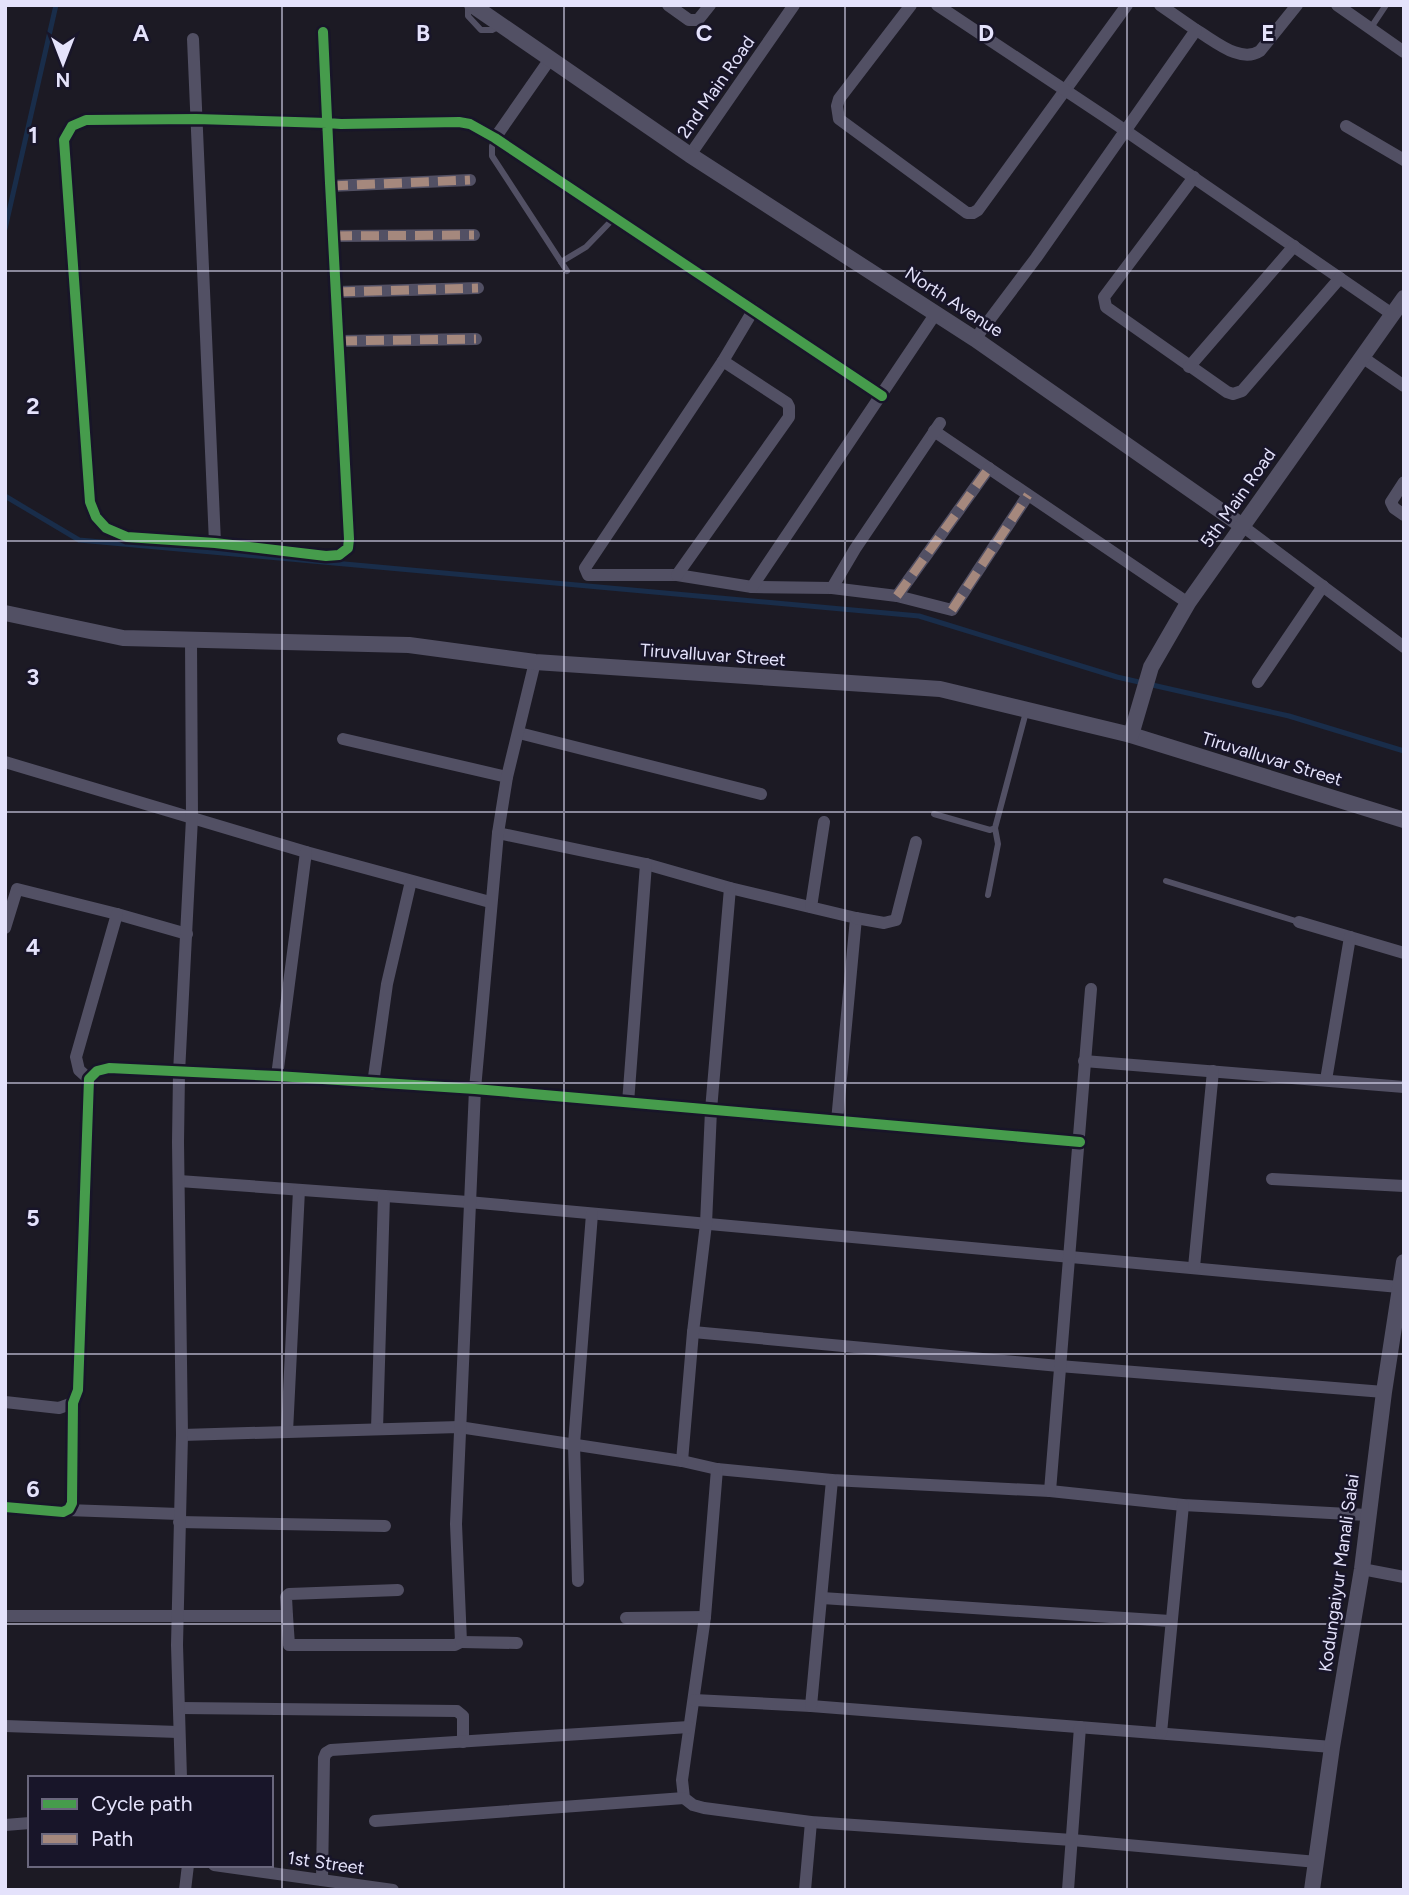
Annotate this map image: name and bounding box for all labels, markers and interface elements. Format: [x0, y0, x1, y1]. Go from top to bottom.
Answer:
text: A [133, 19, 150, 47]
text: B [416, 19, 430, 47]
text: C [696, 19, 713, 47]
text: D [978, 19, 994, 47]
text: E [1261, 19, 1275, 47]
north arrow [28, 28, 98, 98]
street label: 2nd Main Road [673, 32, 759, 142]
text: N [56, 68, 70, 91]
text: 1 [28, 121, 38, 149]
street label: North Avenue [901, 262, 1007, 342]
text: 2 [26, 392, 40, 420]
street label: 5th Main Road [1196, 444, 1280, 552]
street label: Tiruvalluvar Street [640, 639, 787, 671]
text: 3 [27, 663, 39, 691]
street label: Tiruvalluvar Street [1199, 727, 1345, 791]
text: 4 [26, 933, 40, 961]
text: 5 [26, 1204, 40, 1232]
street label: Kodungaiyur Manali Salai [1314, 1473, 1364, 1673]
text: 6 [26, 1475, 40, 1503]
legend [28, 1776, 273, 1867]
text: Cycle path [91, 1791, 192, 1816]
text: Path [91, 1826, 133, 1851]
street label: 1st Street [286, 1847, 366, 1879]

